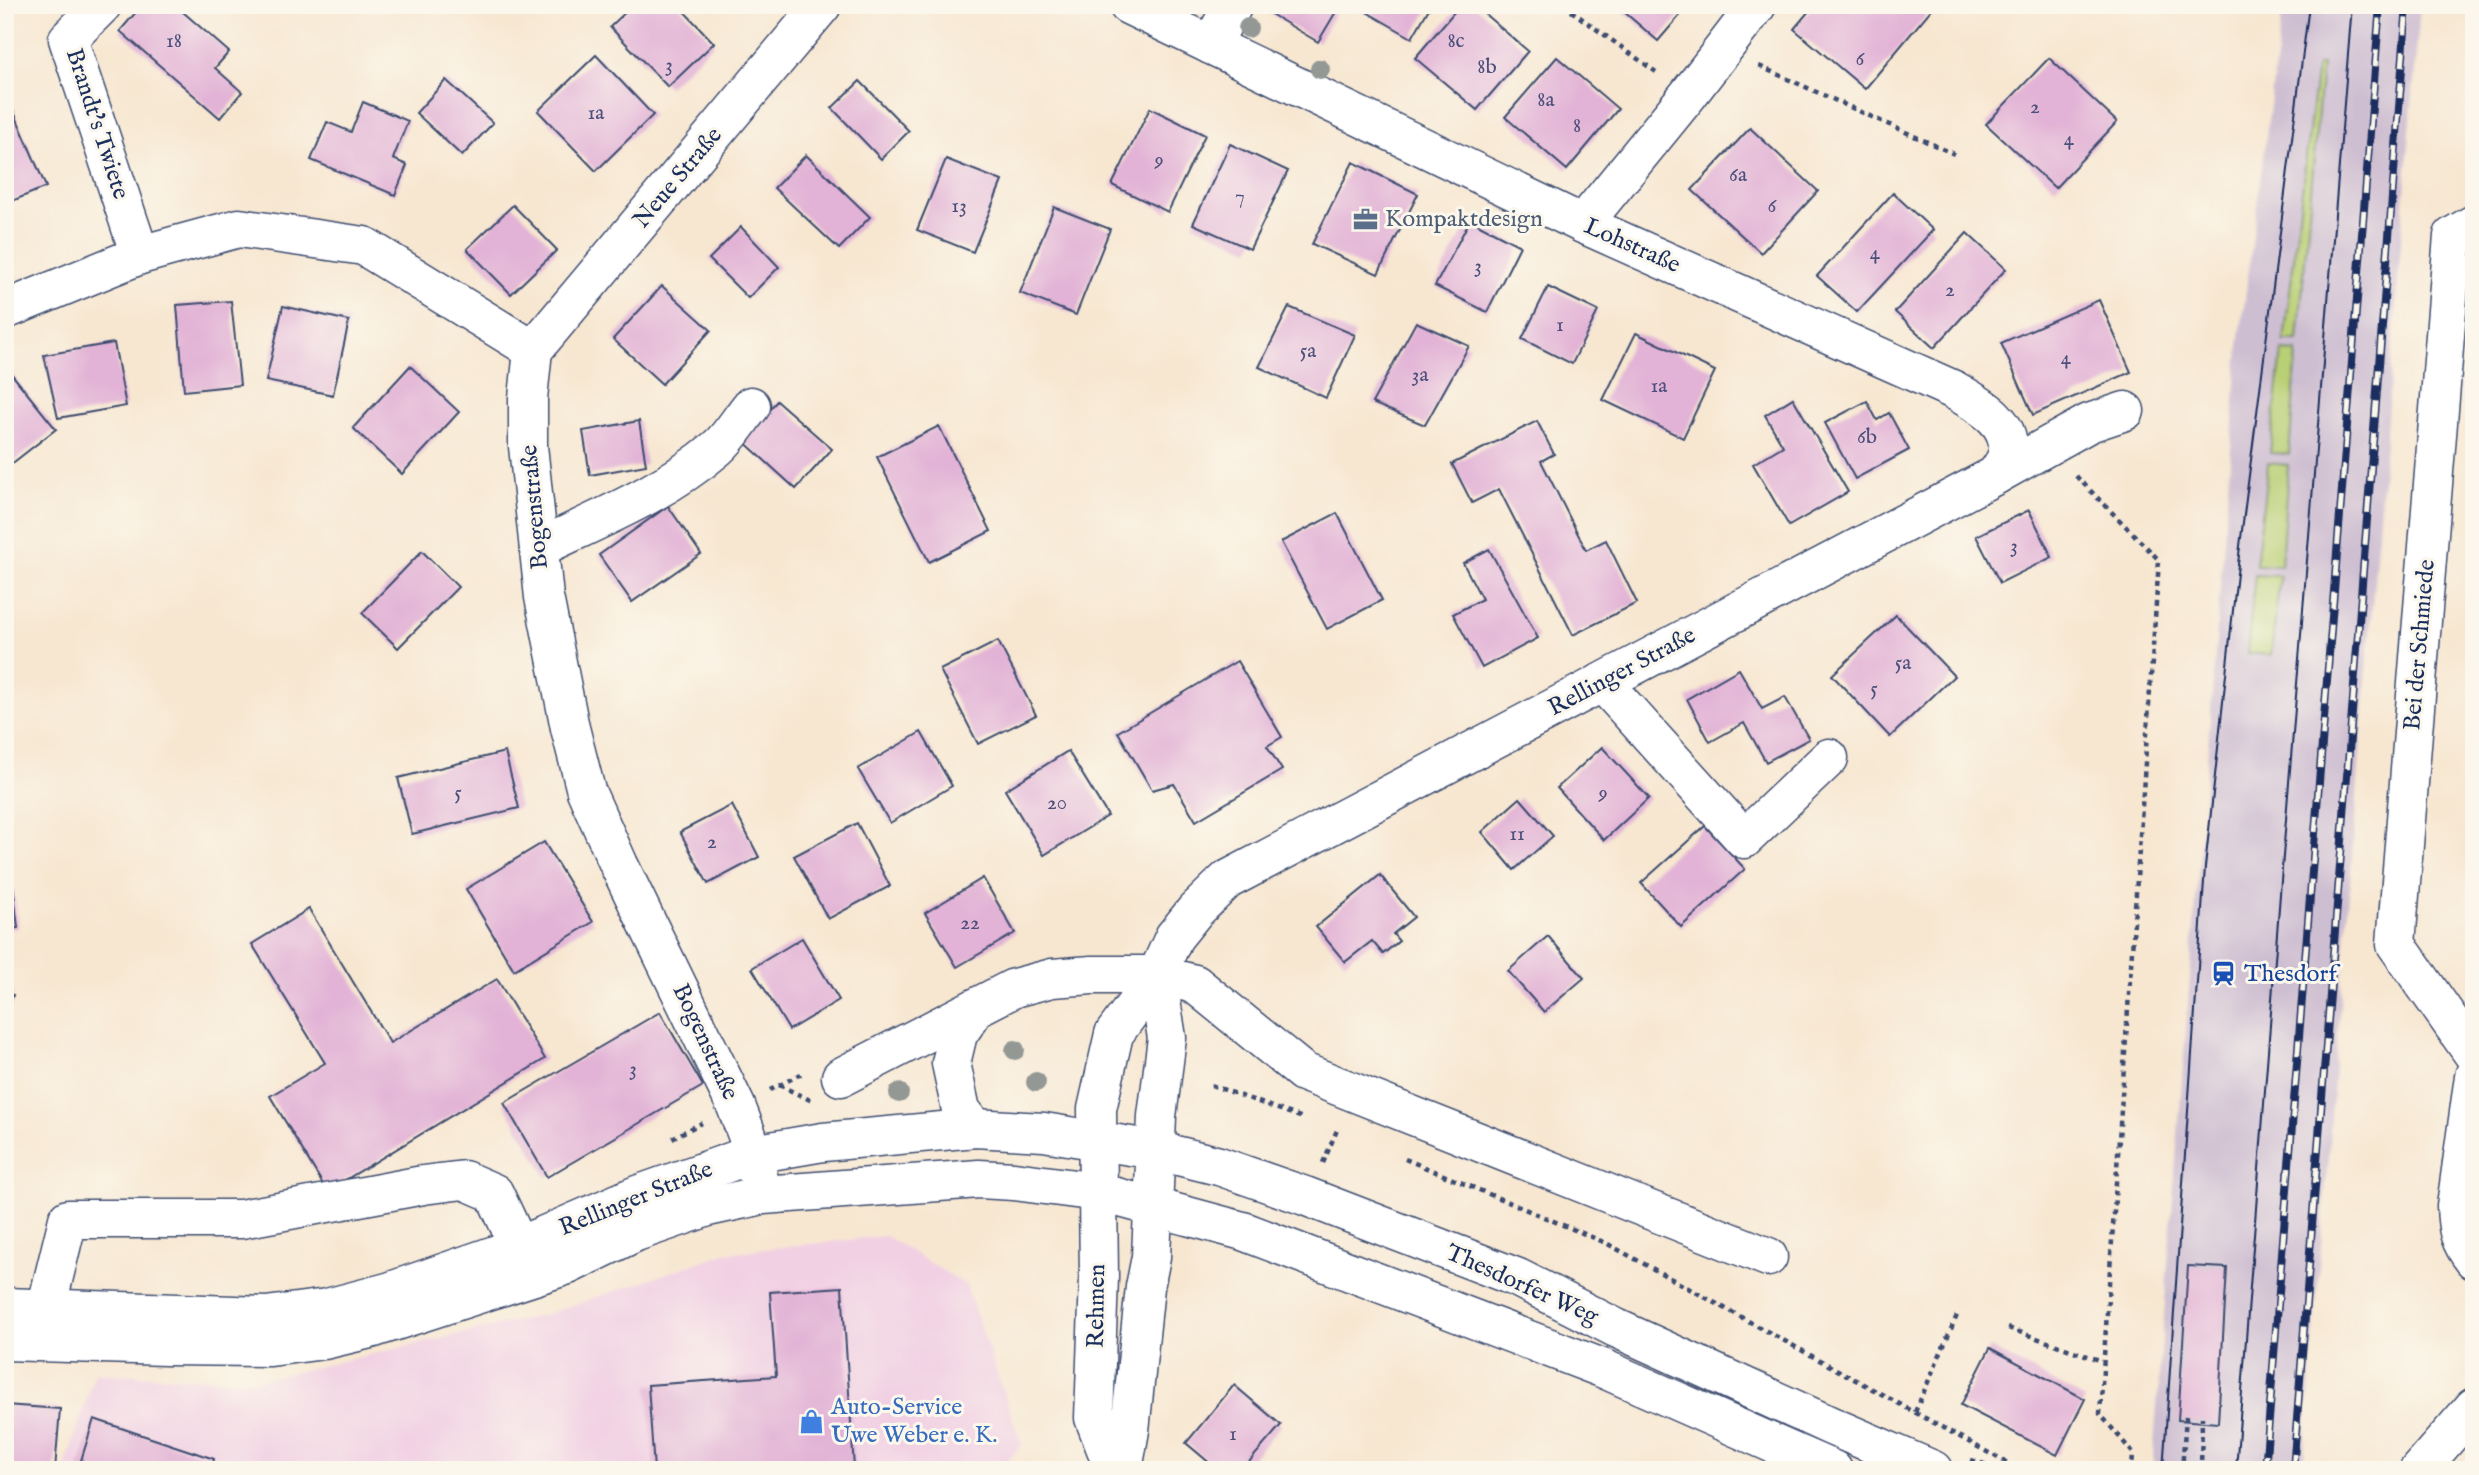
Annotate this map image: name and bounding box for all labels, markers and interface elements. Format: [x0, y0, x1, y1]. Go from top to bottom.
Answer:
house number: 18 [166, 28, 182, 55]
house number: 8c [1447, 28, 1465, 55]
street label: Brandt's Twiete [58, 45, 136, 203]
house number: 6 [1856, 46, 1866, 73]
house number: 3 [665, 52, 673, 79]
house number: 8b [1477, 54, 1497, 81]
house number: 8a [1537, 87, 1556, 114]
house number: 2 [2030, 94, 2040, 121]
house number: 1a [588, 100, 605, 127]
house number: 8 [1573, 113, 1581, 140]
street label: Neue Straße [627, 121, 729, 235]
house number: 4 [2064, 126, 2075, 153]
house number: 9 [1153, 147, 1164, 174]
house number: 6a [1729, 162, 1748, 189]
house number: 7 [1235, 184, 1245, 211]
house number: 13 [951, 193, 967, 220]
house number: 6 [1768, 193, 1778, 220]
place label: Kompaktdesign [1385, 204, 1543, 235]
office icon: Kompaktdesign [1351, 205, 1379, 233]
street label: Lohstraße [1579, 211, 1685, 281]
house number: 4 [1870, 240, 1881, 267]
house number: 3 [1474, 253, 1482, 280]
house number: 2 [1945, 277, 1955, 304]
house number: 1 [1556, 312, 1564, 339]
house number: 5a [1300, 338, 1317, 365]
house number: 4 [2061, 345, 2072, 372]
house number: 3a [1412, 362, 1429, 389]
house number: 1a [1651, 373, 1668, 400]
house number: 6b [1857, 424, 1877, 451]
street label: Bogenstraße [514, 443, 556, 571]
house number: 3 [2010, 533, 2018, 560]
street label: Bei der Schmiede [2397, 558, 2443, 732]
street label: Rellinger Straße [1543, 620, 1701, 724]
house number: 5a [1895, 650, 1912, 677]
house number: 5 [1870, 676, 1878, 703]
house number: 5 [454, 780, 462, 807]
house number: 9 [1597, 780, 1608, 807]
house number: 20 [1047, 790, 1067, 817]
house number: 11 [1509, 821, 1525, 848]
house number: 2 [707, 829, 717, 856]
house number: 22 [960, 910, 980, 937]
place label: Thesdorf [2244, 959, 2341, 990]
station icon: Thesdorf [2210, 960, 2238, 988]
street label: Bogenstraße [665, 979, 745, 1105]
house number: 3 [629, 1056, 637, 1083]
street label: Rellinger Straße [555, 1154, 717, 1244]
street label: Thesdorfer Weg [1441, 1238, 1604, 1333]
street label: Rehmen [1081, 1263, 1113, 1348]
place label: Auto-Service Uwe Weber e. K. [830, 1392, 997, 1451]
shop icon: Auto-Service Uwe Weber e. K. [797, 1407, 825, 1435]
house number: 1 [1229, 1421, 1237, 1448]

